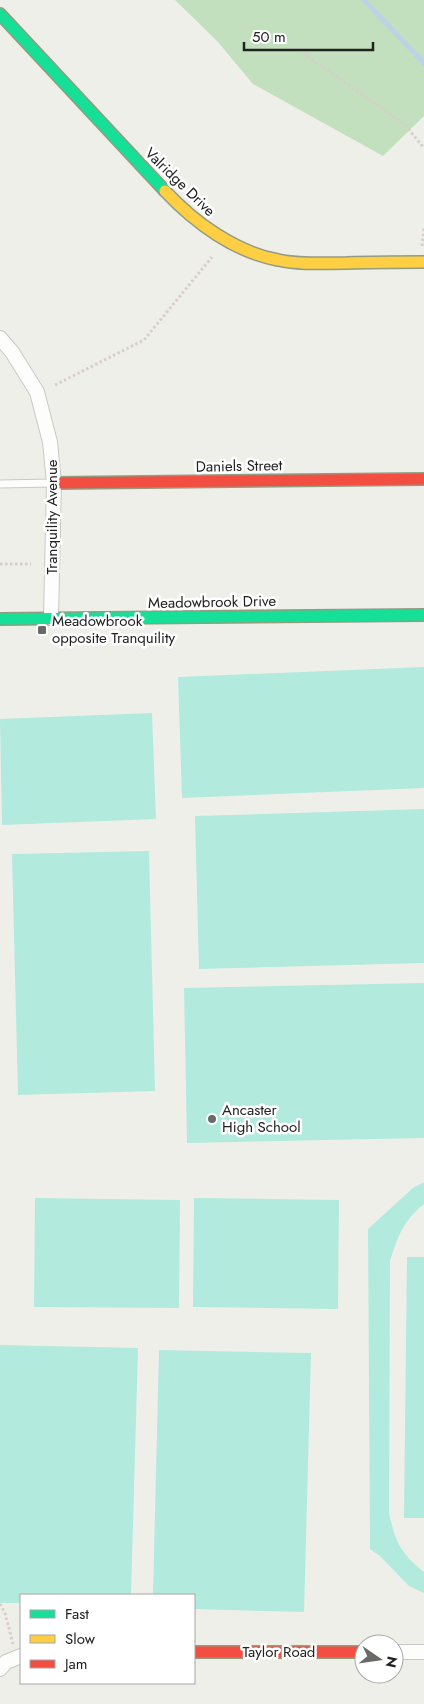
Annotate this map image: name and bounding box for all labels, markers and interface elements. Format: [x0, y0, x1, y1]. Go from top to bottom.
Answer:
scale bar [244, 20, 373, 52]
text: 50 m [252, 26, 286, 48]
street label: Valridge Drive [140, 143, 220, 222]
street label: Daniels Street [195, 454, 283, 478]
street label: Tranquility Avenue [41, 459, 63, 575]
street label: Meadowbrook Drive [148, 590, 277, 614]
place label: Meadowbrook opposite Tranquility [52, 610, 176, 649]
marker: Meadowbrook opposite Tranquility [36, 624, 48, 636]
place label: Ancaster High School [222, 1099, 301, 1138]
marker: Ancaster High School [206, 1113, 218, 1125]
legend [20, 1594, 195, 1684]
text: Fast [65, 1603, 89, 1625]
text: Slow [65, 1628, 96, 1650]
north arrow [354, 1634, 404, 1684]
street label: Taylor Road [243, 1641, 315, 1663]
text: Jam [63, 1653, 88, 1675]
text: N [381, 1654, 403, 1670]

